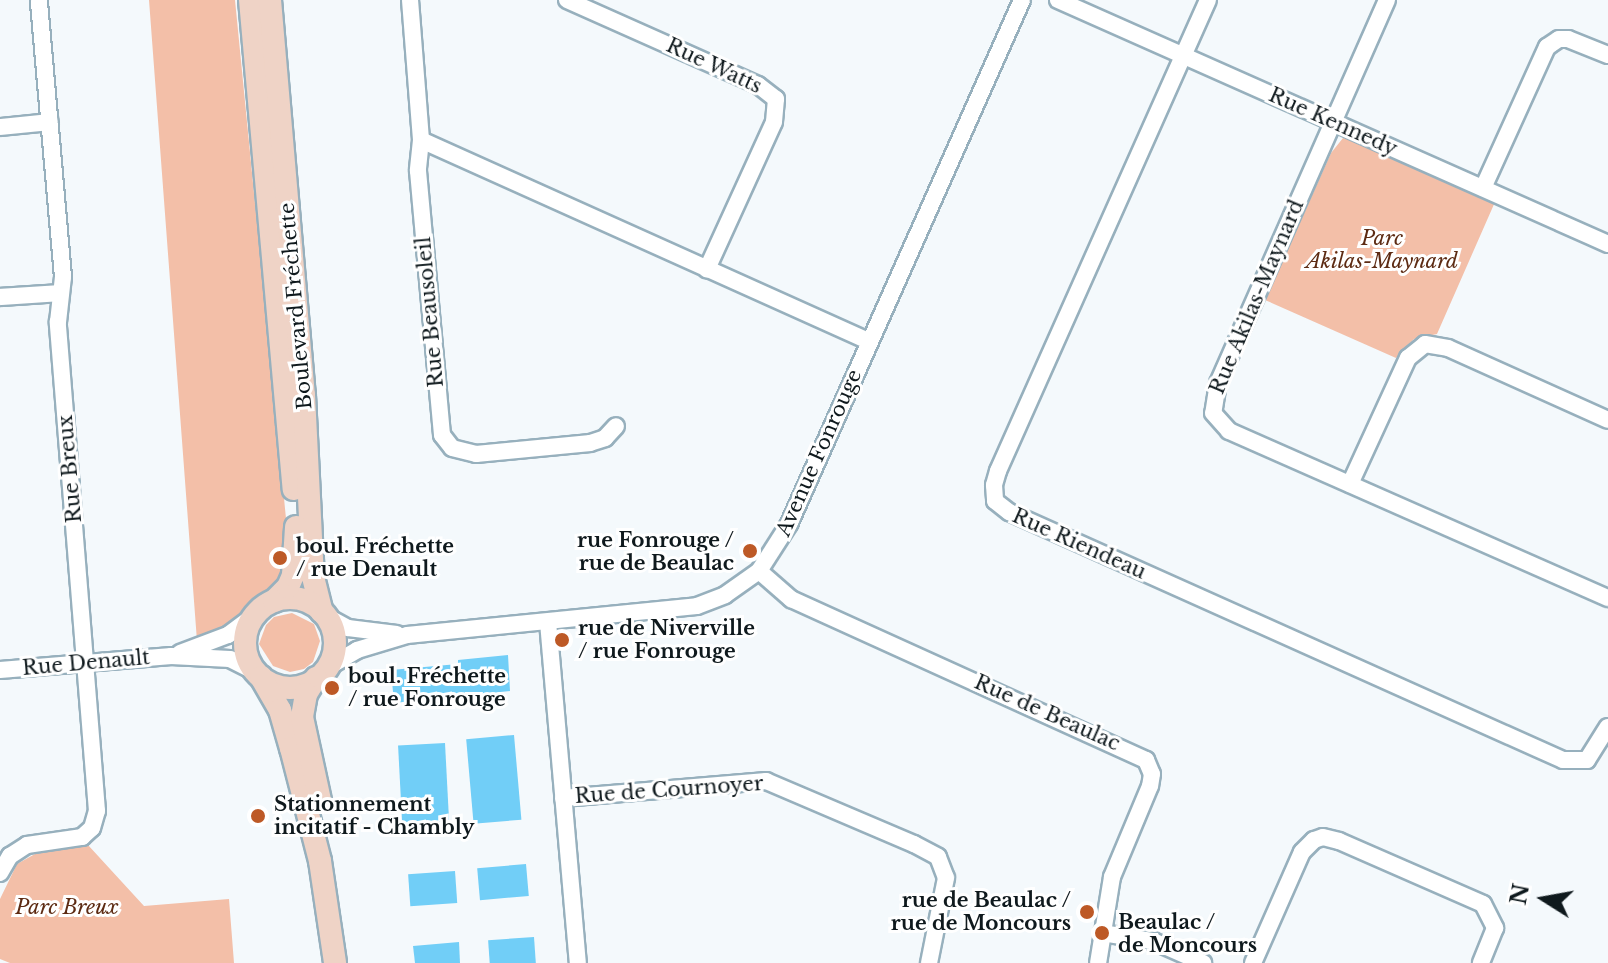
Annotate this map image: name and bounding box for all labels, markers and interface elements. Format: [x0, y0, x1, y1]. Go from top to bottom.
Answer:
street label: Rue Watts [662, 33, 766, 99]
street label: Rue Kennedy [1265, 83, 1401, 161]
street label: Rue Akilas-Maynard [1205, 196, 1309, 398]
street label: Boulevard Fréchette [275, 201, 317, 411]
park label: Parc Akilas-Maynard [1306, 227, 1458, 274]
street label: Rue Beausoleil [411, 236, 449, 388]
street label: Avenue Fonrouge [771, 366, 867, 540]
street label: Rue Breux [53, 414, 87, 524]
street label: Rue Riendeau [1009, 504, 1149, 584]
place label: rue Fonrouge / rue de Beaulac [576, 528, 734, 575]
place label: boul. Fréchette / rue Denault [296, 534, 454, 581]
marker: rue Fonrouge / rue de Beaulac [741, 542, 759, 560]
marker: boul. Fréchette / rue Denault [271, 549, 289, 567]
place label: rue de Niverville / rue Fonrouge [578, 616, 755, 663]
marker: rue de Niverville / rue Fonrouge [553, 631, 571, 649]
street label: Rue Denault [21, 645, 151, 681]
place label: boul. Fréchette / rue Fonrouge [348, 664, 506, 711]
street label: Rue de Beaulac [971, 670, 1123, 756]
marker: boul. Fréchette / rue Fonrouge [323, 679, 341, 697]
street label: Rue de Cournoyer [574, 771, 764, 809]
place label: Stationnement incitatif - Chambly [274, 792, 474, 839]
marker: Stationnement incitatif - Chambly [249, 807, 267, 825]
north arrow [1504, 859, 1584, 939]
text: N [1505, 882, 1535, 907]
place label: rue de Beaulac / rue de Moncours [891, 888, 1071, 935]
park label: Parc Breux [15, 895, 119, 919]
marker: rue de Beaulac / rue de Moncours [1078, 903, 1096, 921]
place label: Beaulac / de Moncours [1118, 910, 1257, 957]
marker: Beaulac / de Moncours [1093, 924, 1111, 942]

